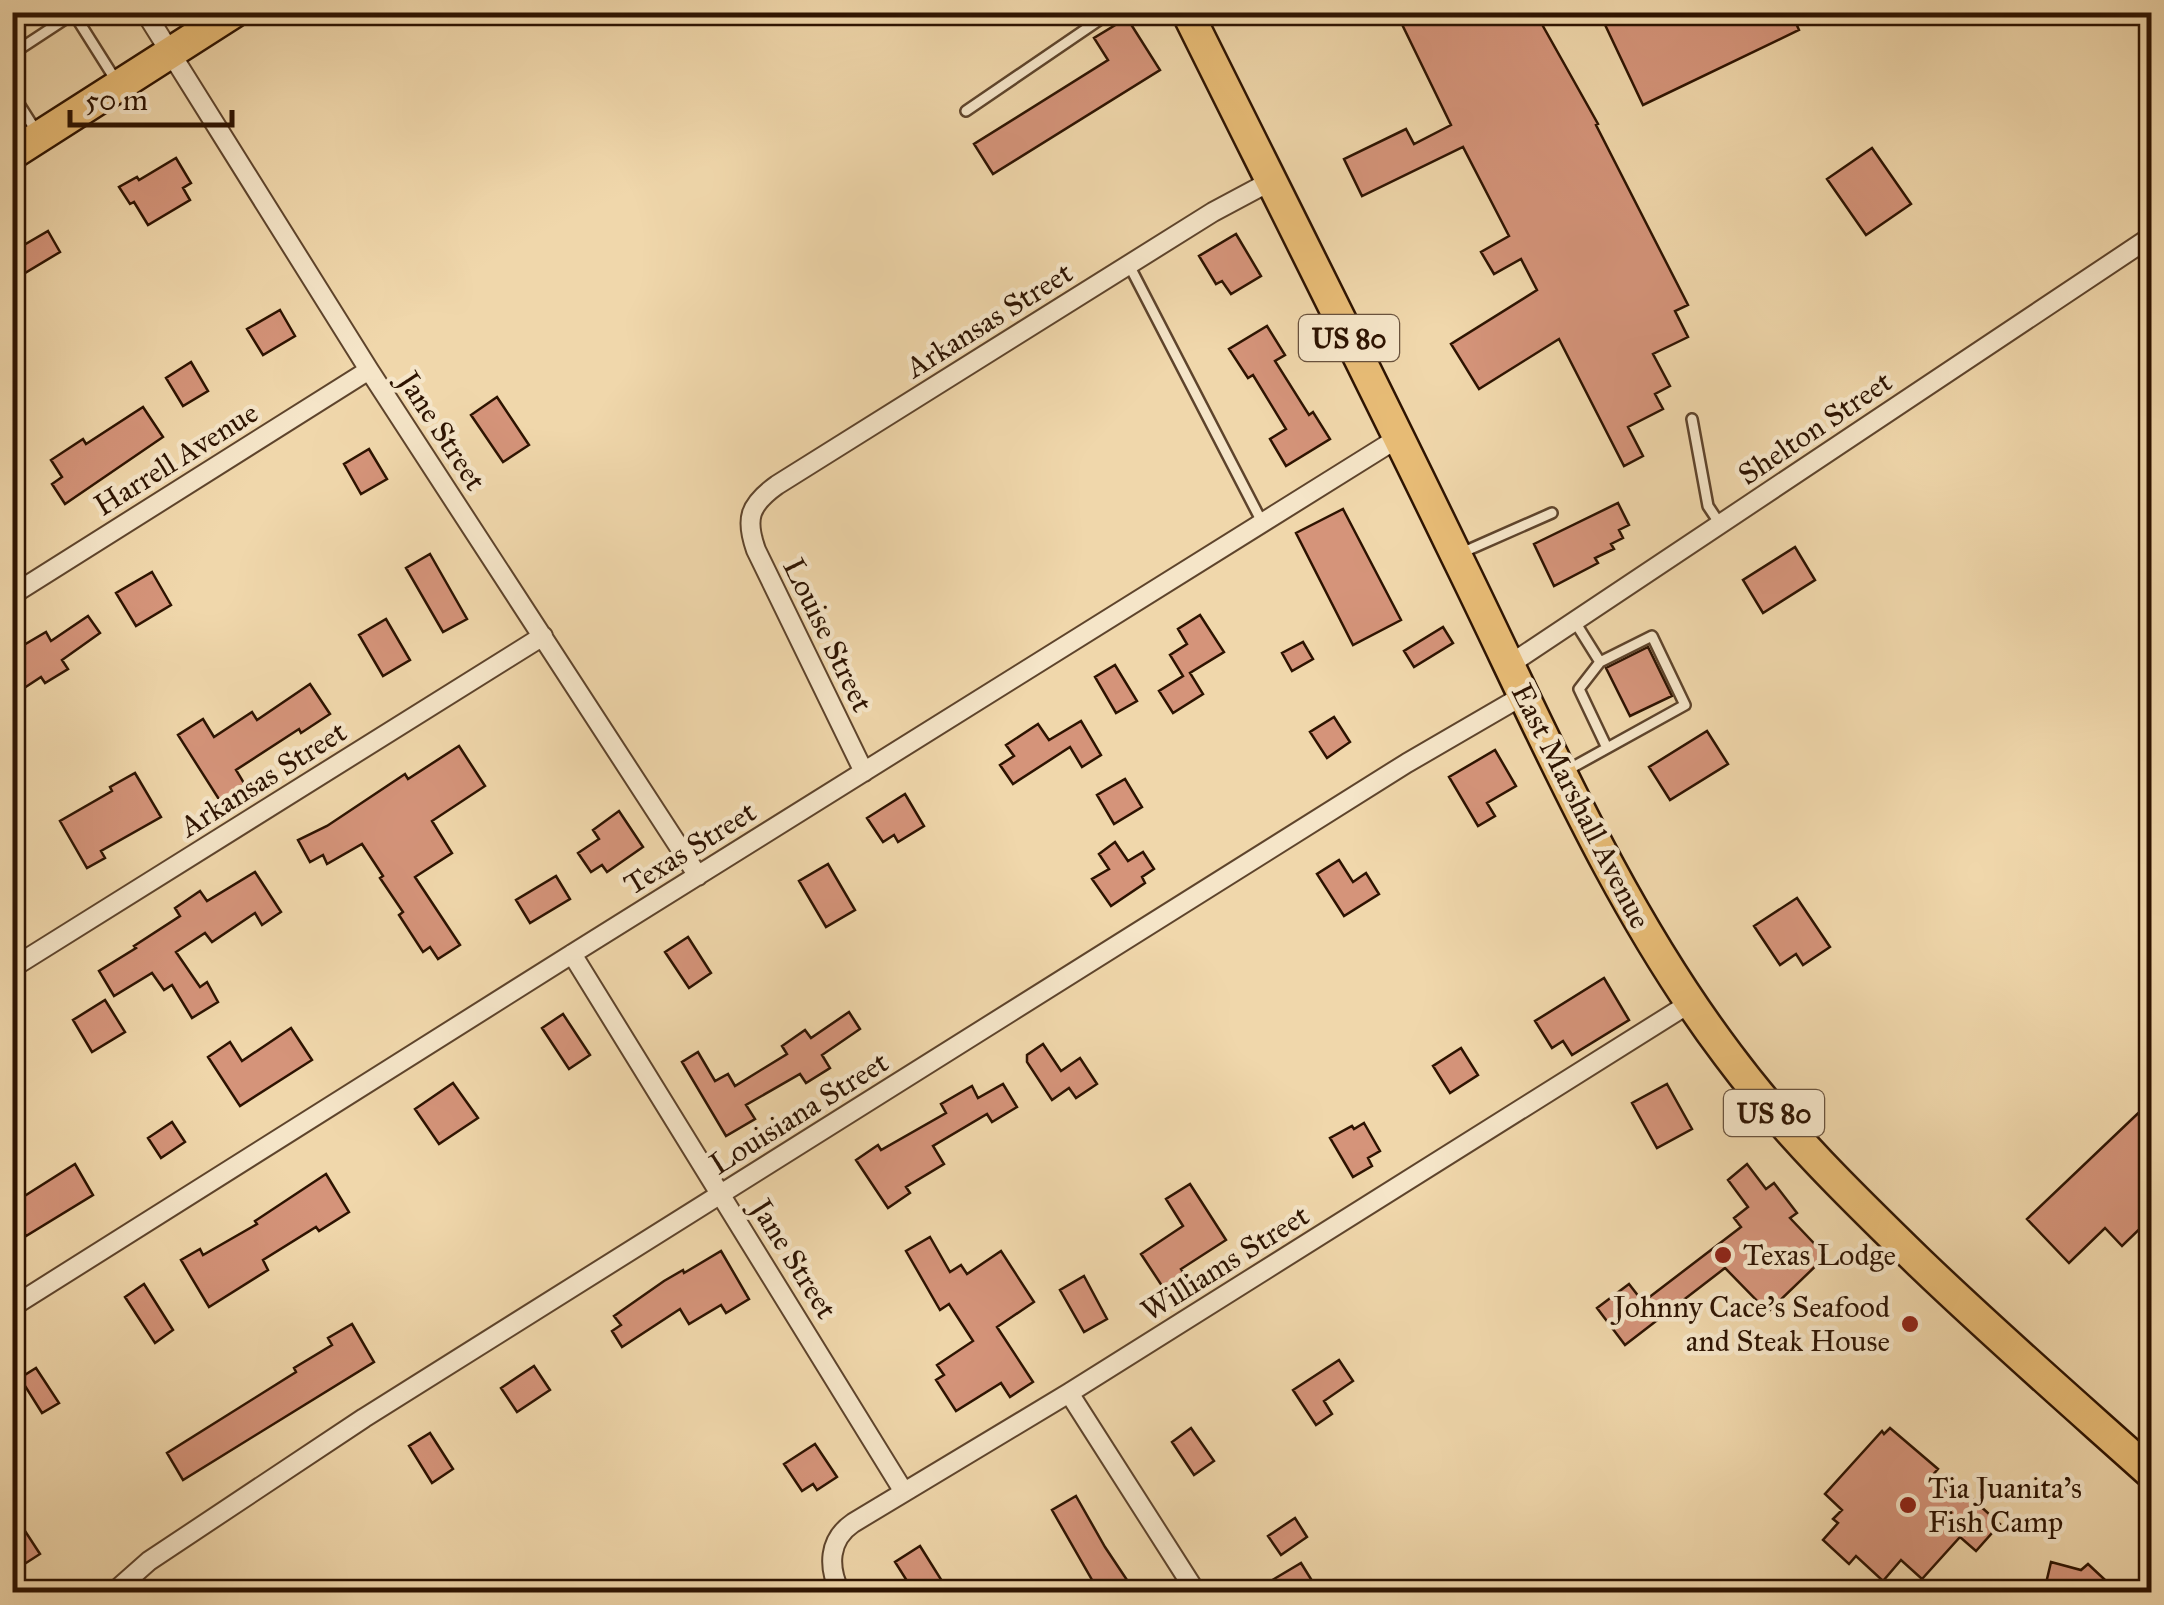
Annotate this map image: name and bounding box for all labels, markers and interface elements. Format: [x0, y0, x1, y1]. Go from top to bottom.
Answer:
scale bar [70, 65, 232, 127]
text: 50 m [85, 82, 148, 118]
street label: Arkansas Street [897, 254, 1079, 387]
road number: US 80 [1299, 315, 1399, 361]
street label: Jane Street [389, 363, 494, 497]
street label: Shelton Street [1731, 363, 1899, 493]
street label: Harrell Avenue [88, 394, 264, 524]
street label: Louise Street [775, 552, 881, 718]
street label: East Marshall Avenue [1504, 678, 1658, 934]
street label: Arkansas Street [171, 713, 353, 846]
street label: Texas Street [618, 793, 763, 903]
street label: Louisiana Street [703, 1044, 895, 1182]
road number: US 80 [1724, 1090, 1824, 1136]
street label: Jane Street [742, 1190, 845, 1326]
street label: Williams Street [1134, 1197, 1316, 1329]
place label: Texas Lodge [1743, 1237, 1896, 1273]
marker: Texas Lodge [1712, 1244, 1734, 1266]
place label: Johnny Cace's Seafood and Steak House [1610, 1289, 1890, 1359]
marker: Johnny Cace's Seafood and Steak House [1899, 1313, 1921, 1335]
place label: Tia Juanita's Fish Camp [1928, 1470, 2082, 1540]
marker: Tia Juanita's Fish Camp [1897, 1494, 1919, 1516]

